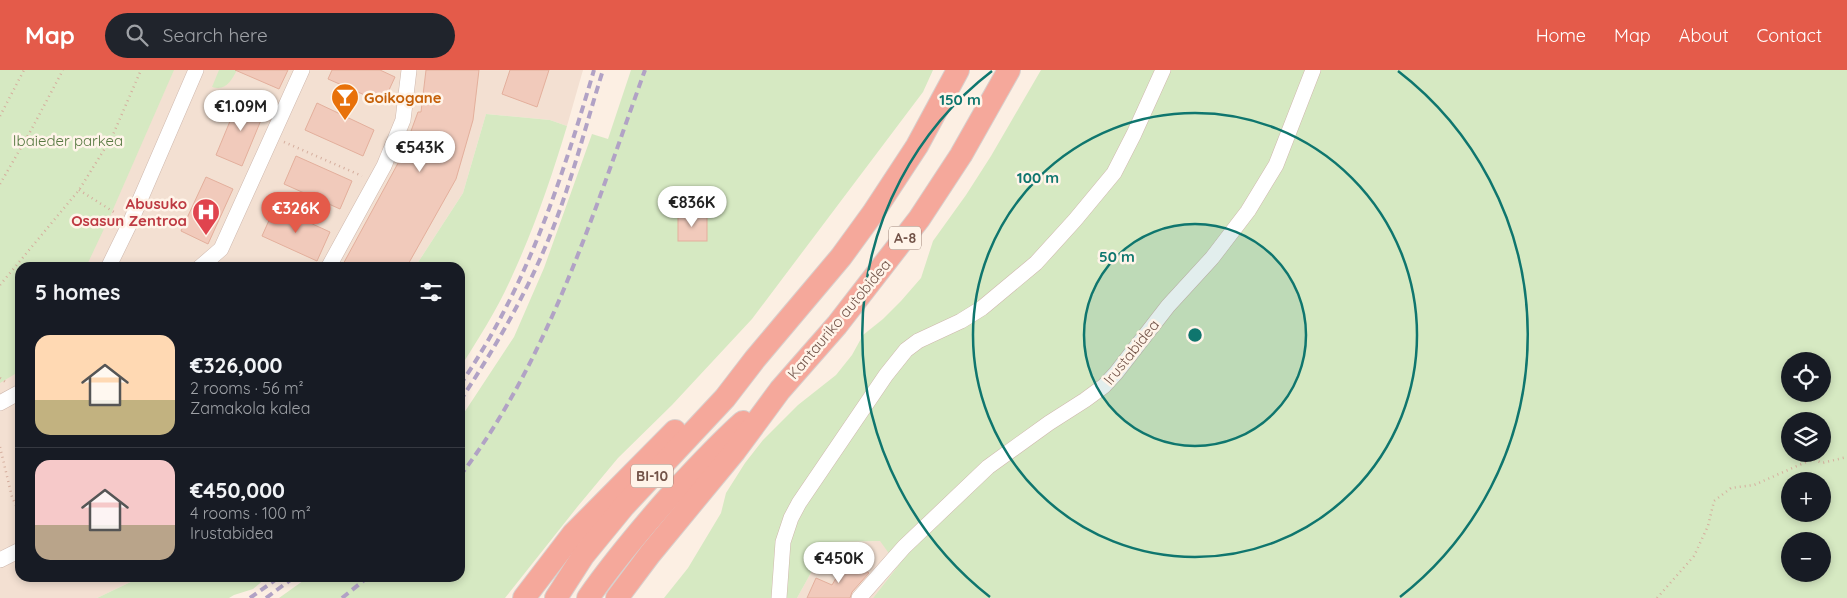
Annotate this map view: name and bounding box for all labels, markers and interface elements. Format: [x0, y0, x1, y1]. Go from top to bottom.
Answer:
search box [105, 13, 455, 58]
text: Map [25, 20, 75, 50]
icon: search [123, 21, 151, 49]
text: Search here [163, 23, 268, 47]
text: Home [1536, 24, 1586, 47]
text: Map [1614, 24, 1651, 47]
text: About [1679, 24, 1729, 47]
text: Contact [1757, 24, 1822, 47]
bar icon: Goikogane [330, 82, 360, 121]
place label: Goikogane [364, 88, 442, 107]
pin: €1.09M [200, 90, 282, 132]
text: 150 m [939, 90, 981, 109]
text: €1.09M [215, 96, 267, 116]
park label: Ibaieder parkea [13, 131, 123, 150]
pin: €543K [385, 131, 455, 173]
text: €543K [396, 137, 444, 157]
text: 100 m [1017, 168, 1059, 187]
pin: €836K [657, 186, 727, 228]
pin: €326K [261, 191, 331, 234]
text: €836K [669, 192, 715, 212]
place label: Abusuko Osasun Zentroa [71, 194, 187, 230]
hospital icon: Abusuko Osasun Zentroa [191, 197, 221, 236]
text: €326K [272, 198, 320, 218]
road number: A-8 [889, 226, 921, 250]
text: 50 m [1099, 247, 1135, 266]
street label: Kantauriko autobidea [783, 255, 895, 383]
icon: filters [417, 278, 445, 306]
text: 5 homes [35, 279, 120, 305]
street label: Irustabidea [1099, 316, 1163, 388]
centre of rings [1186, 326, 1204, 344]
text: €326,000 [190, 352, 282, 378]
map controls [1781, 352, 1831, 582]
button: locate [1781, 352, 1831, 402]
icon: home [75, 355, 135, 415]
text: 2 rooms · 56 m² [190, 378, 304, 398]
text: Zamakola kalea [190, 398, 310, 418]
button: layers [1781, 412, 1831, 462]
road number: BI-10 [631, 464, 673, 488]
button: + [1781, 472, 1831, 522]
text: €450,000 [190, 477, 285, 503]
icon: home [75, 480, 135, 540]
text: 4 rooms · 100 m² [190, 503, 311, 523]
text: Irustabidea [190, 523, 274, 543]
button: − [1781, 532, 1831, 582]
pin: €450K [804, 542, 874, 584]
text: €450K [815, 548, 863, 568]

